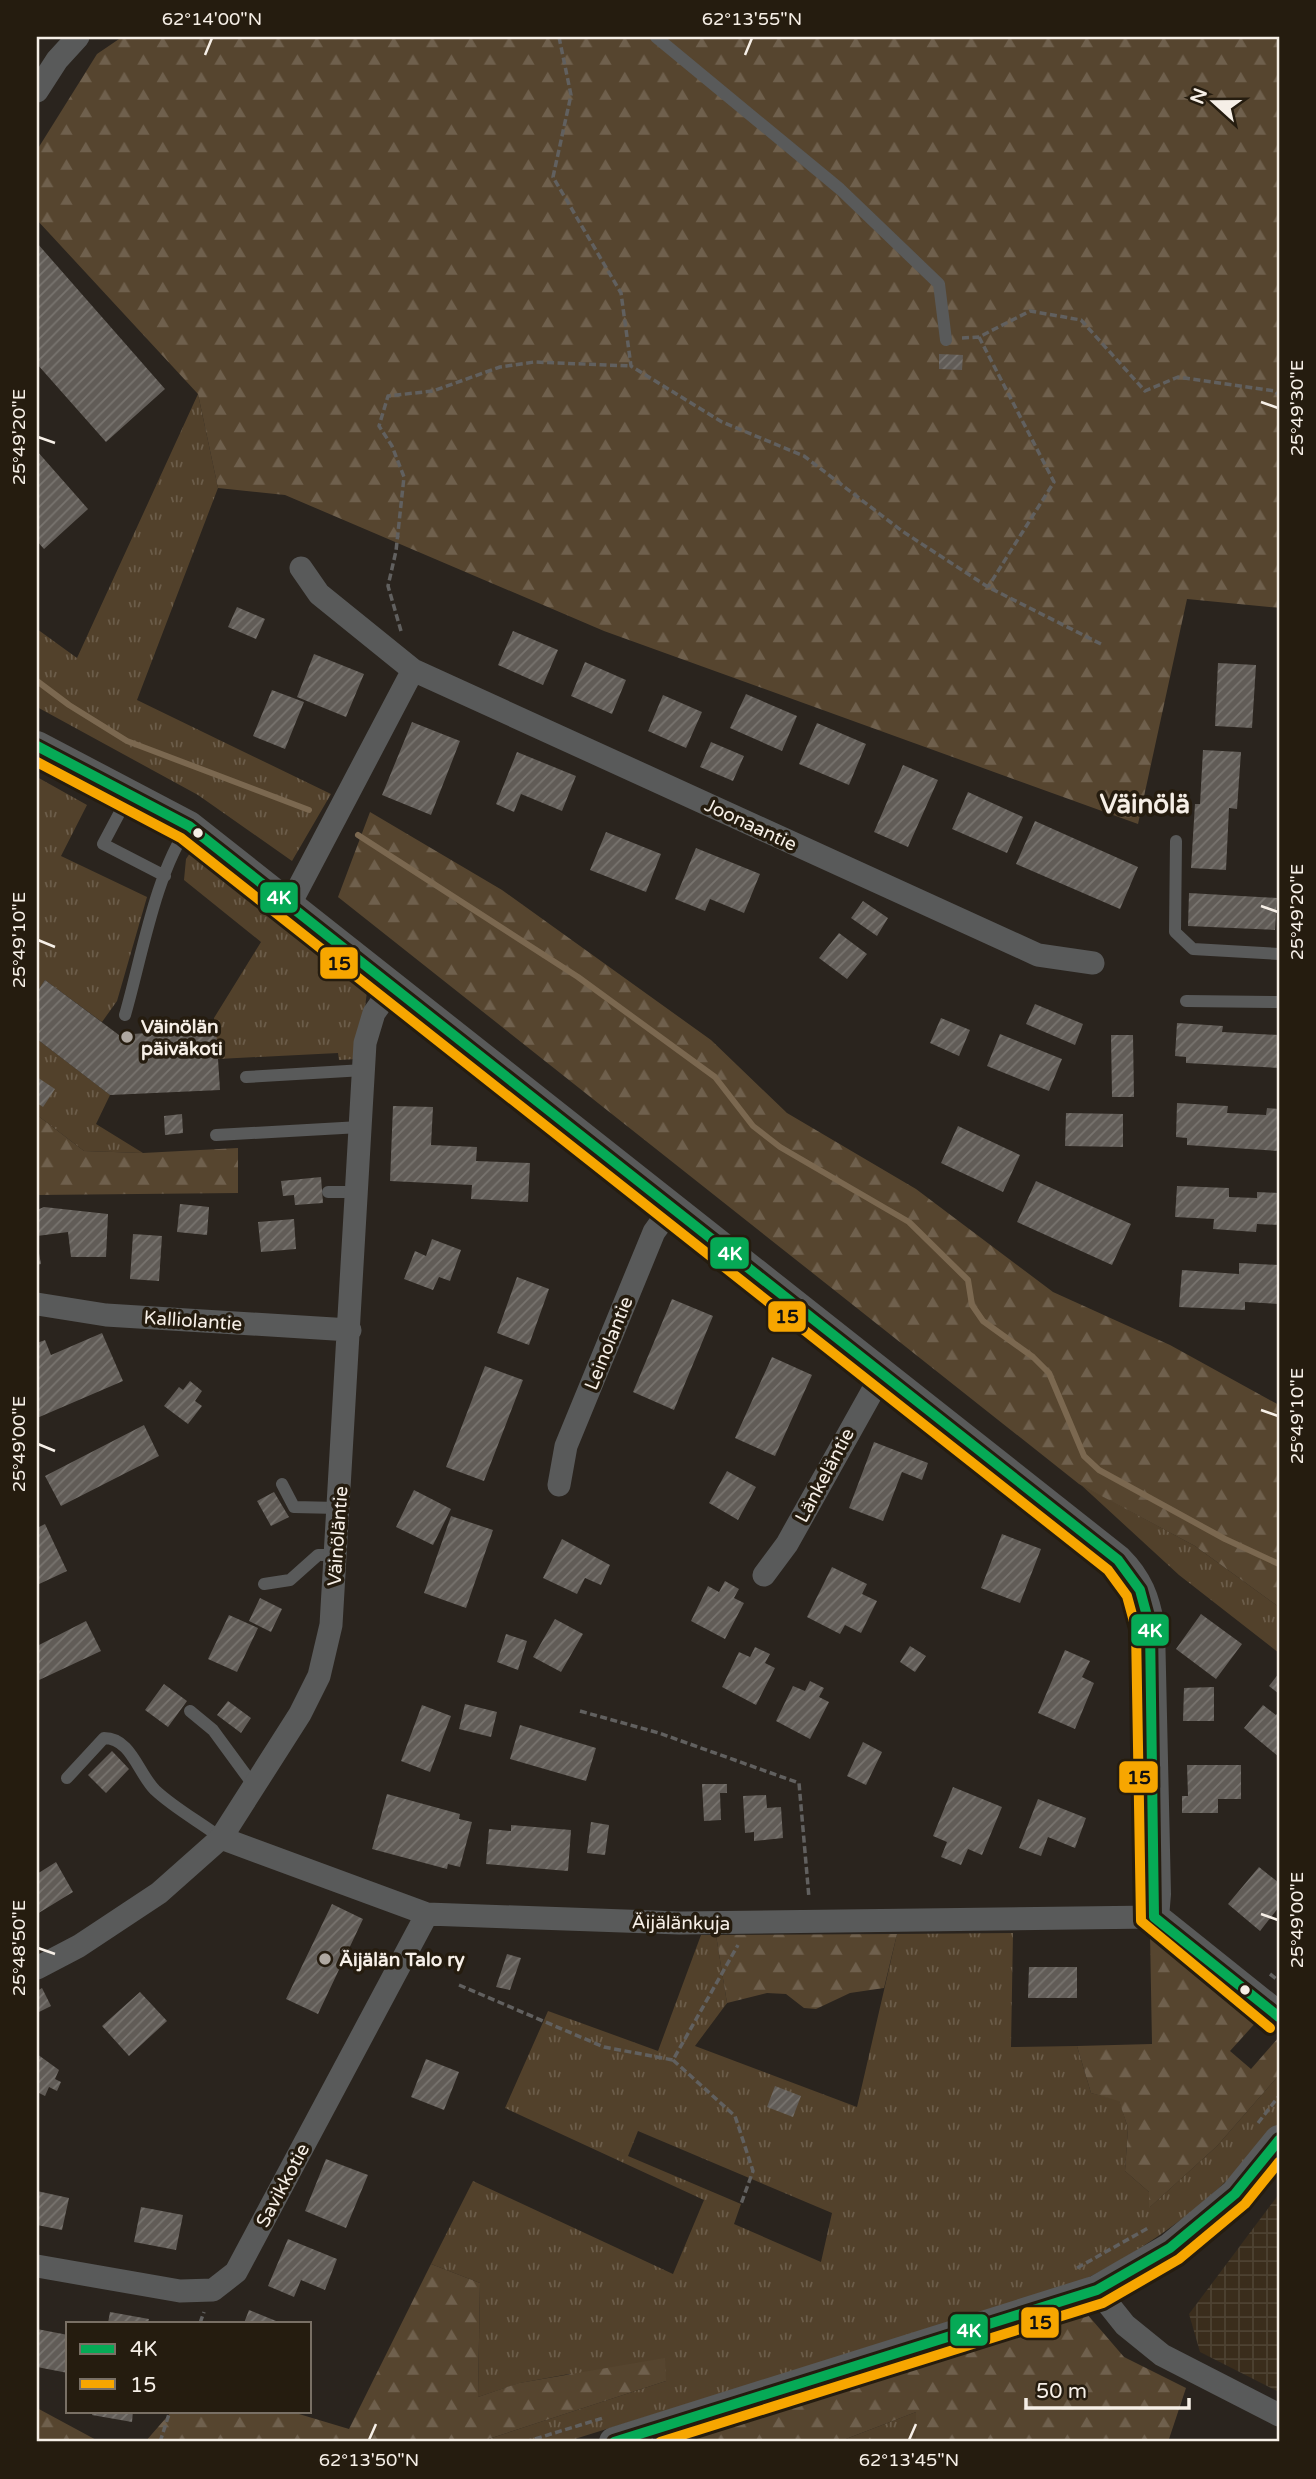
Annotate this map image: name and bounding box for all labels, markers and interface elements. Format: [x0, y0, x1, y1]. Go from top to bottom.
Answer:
text: 62°14'00"N [162, 8, 262, 30]
text: 62°13'55"N [702, 8, 802, 30]
north arrow [1180, 66, 1250, 136]
text: N [1186, 85, 1212, 107]
text: 25°49'30"E [1286, 360, 1308, 456]
text: 25°49'20"E [8, 389, 30, 485]
district label: Väinölä [1100, 789, 1190, 820]
street label: Joonaantie [701, 794, 800, 856]
unlabelled marker [191, 826, 205, 840]
text: 25°49'20"E [1286, 864, 1308, 960]
line badge: 4K [259, 881, 299, 914]
text: 4K [267, 887, 292, 909]
text: 25°49'10"E [8, 892, 30, 988]
line badge: 15 [319, 946, 359, 980]
text: 15 [327, 953, 351, 975]
place label: Väinölän päiväkoti [141, 1016, 223, 1061]
marker: Väinölän päiväkoti [119, 1029, 135, 1045]
line badge: 4K [709, 1236, 750, 1270]
text: 4K [718, 1243, 743, 1265]
street label: Leinolantie [580, 1293, 638, 1393]
line badge: 15 [767, 1300, 807, 1333]
text: 15 [775, 1306, 799, 1328]
street label: Kalliolantie [143, 1307, 243, 1335]
text: 25°49'10"E [1286, 1368, 1308, 1464]
text: 25°49'00"E [8, 1396, 30, 1492]
street label: Länkeläntie [791, 1425, 859, 1526]
street label: Väinöläntie [324, 1485, 352, 1587]
line badge: 4K [1130, 1613, 1170, 1647]
text: 4K [1138, 1620, 1163, 1642]
line badge: 15 [1118, 1760, 1159, 1794]
text: 15 [1127, 1767, 1151, 1789]
text: 25°49'00"E [1286, 1872, 1308, 1968]
text: 25°48'50"E [8, 1900, 30, 1996]
street label: Äijälänkuja [631, 1911, 731, 1935]
place label: Äijälän Talo ry [339, 1949, 465, 1972]
marker: Äijälän Talo ry [317, 1951, 333, 1967]
unlabelled marker [1238, 1983, 1252, 1997]
street label: Savikkotie [252, 2140, 314, 2231]
line badge: 15 [1020, 2306, 1060, 2339]
text: 15 [1028, 2312, 1052, 2334]
line badge: 4K [949, 2313, 989, 2347]
text: 4K [957, 2320, 982, 2342]
legend [66, 2322, 312, 2412]
text: 4K [130, 2337, 157, 2362]
scale bar [1026, 2367, 1188, 2411]
text: 15 [130, 2373, 156, 2398]
text: 50 m [1036, 2379, 1087, 2404]
text: 62°13'50"N [319, 2449, 419, 2471]
text: 62°13'45"N [859, 2449, 959, 2471]

